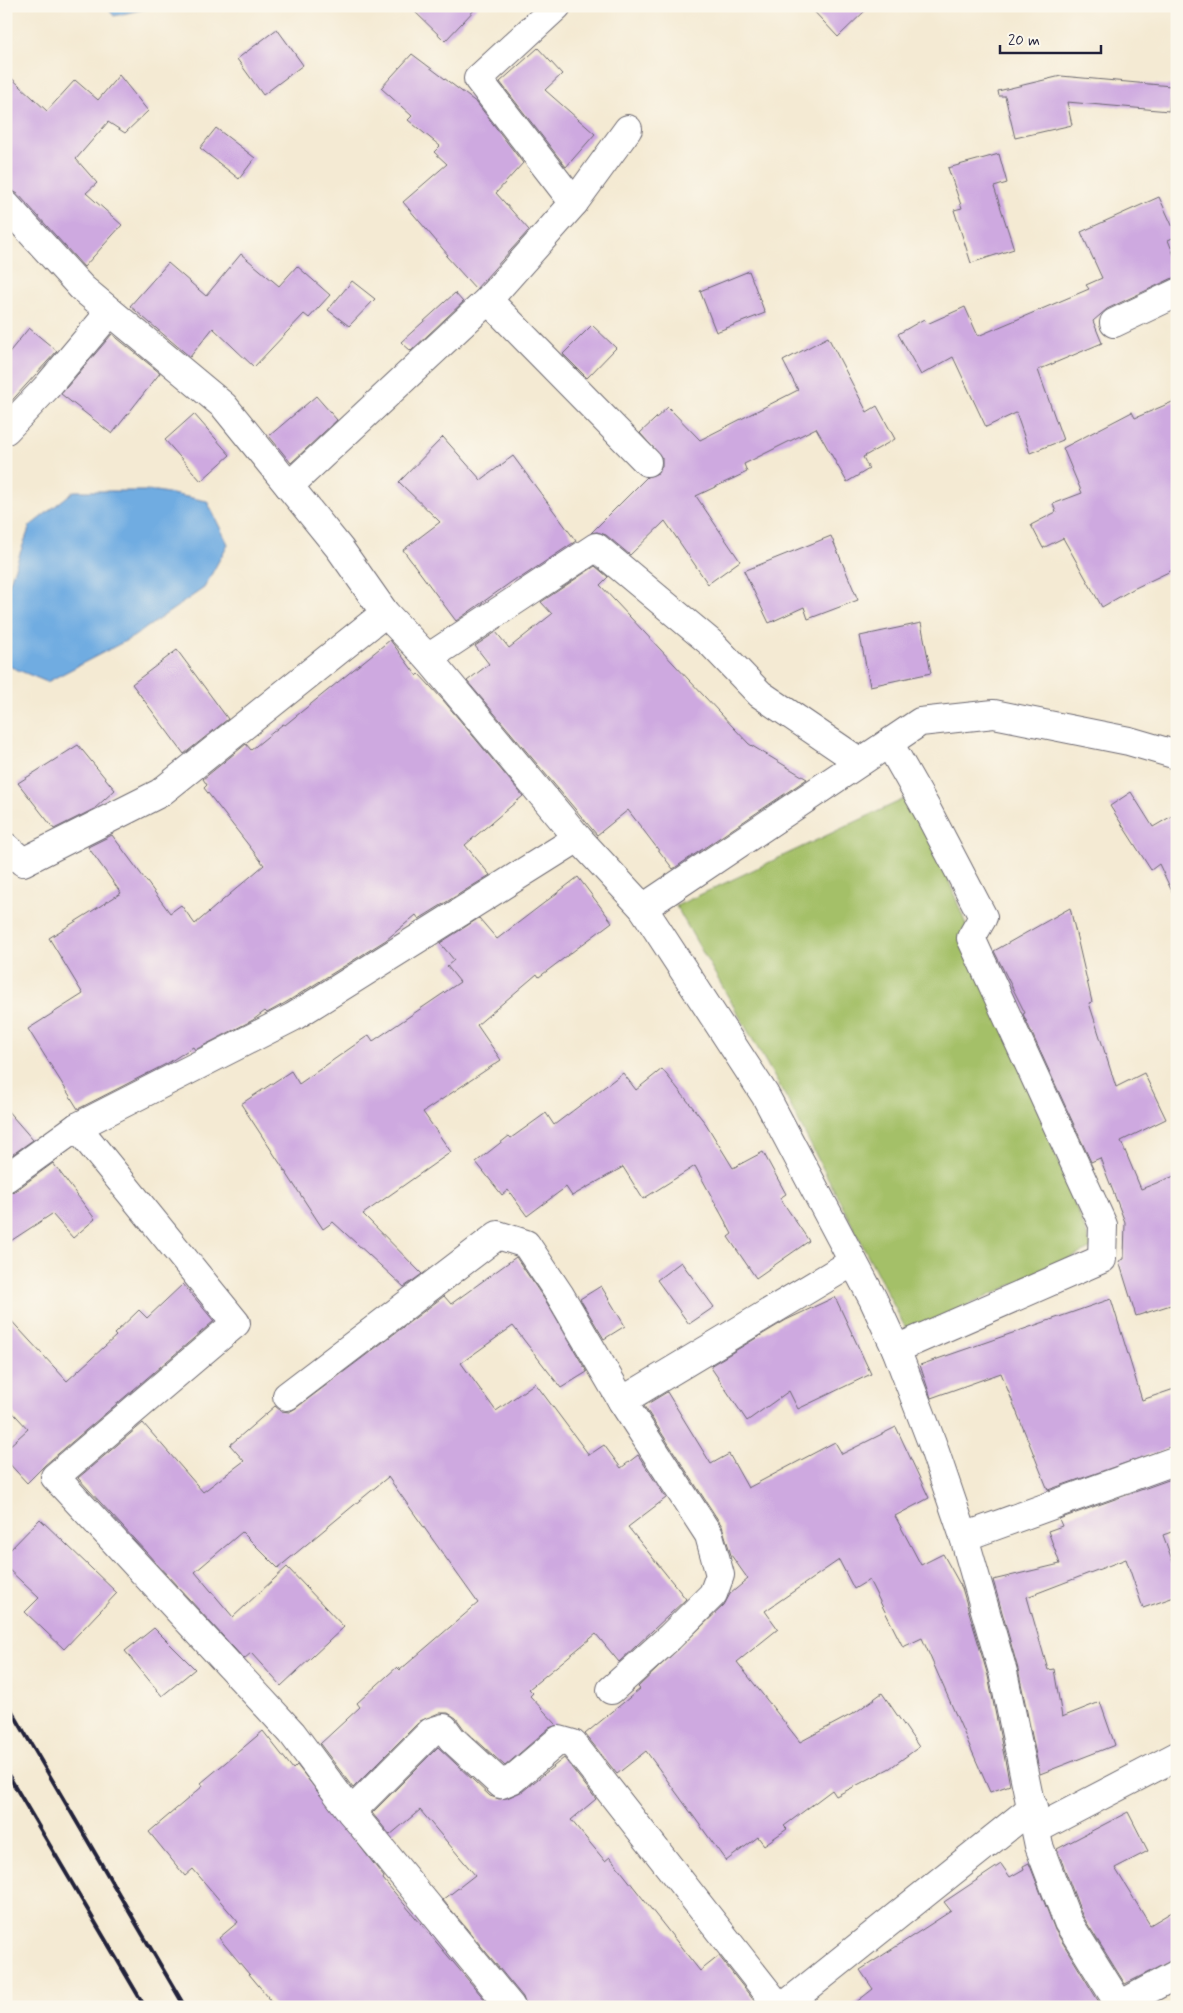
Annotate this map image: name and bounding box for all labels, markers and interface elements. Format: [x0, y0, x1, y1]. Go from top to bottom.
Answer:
scale bar [1000, 22, 1102, 54]
text: 20 m [1008, 31, 1040, 51]

